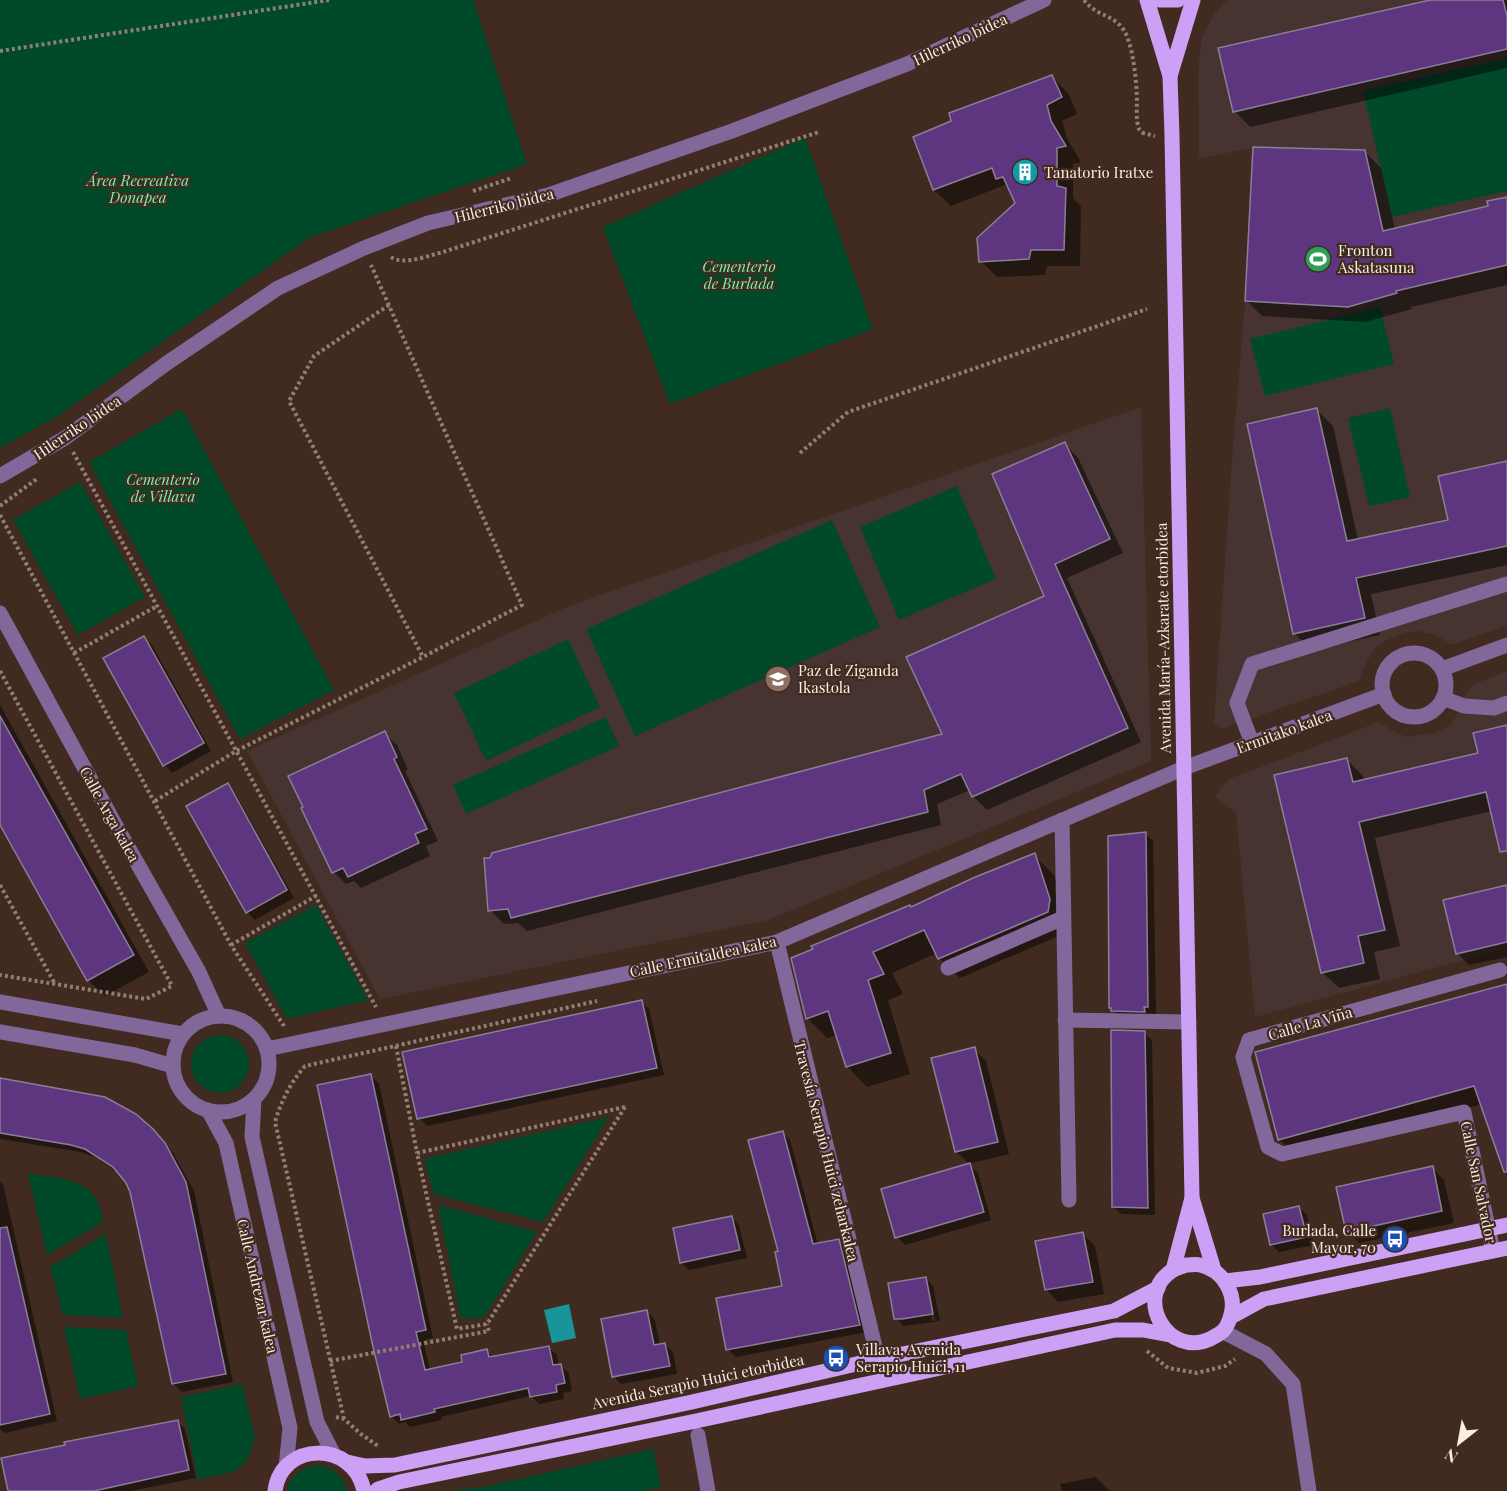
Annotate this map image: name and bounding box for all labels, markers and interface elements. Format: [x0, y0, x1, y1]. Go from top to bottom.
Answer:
street label: Hilerriko bidea [910, 8, 1011, 70]
building icon: Tanatorio Iratxe [1010, 157, 1040, 187]
place label: Tanatorio Iratxe [1044, 162, 1153, 182]
park label: Área Recreativa Donapea [85, 170, 189, 207]
street label: Hilerriko bidea [452, 183, 556, 227]
place label: Fronton Askatasuna [1337, 240, 1415, 277]
sports icon: Fronton Askatasuna [1303, 244, 1333, 274]
park label: Cementerio de Burlada [702, 256, 776, 293]
street label: Hilerriko bidea [29, 390, 125, 464]
park label: Cementerio de Villava [126, 469, 200, 506]
street label: Avenida María-Azkarate etorbidea [1151, 522, 1175, 754]
place label: Paz de Ziganda Ikastola [798, 660, 899, 697]
school or university icon: Paz de Ziganda Ikastola [763, 664, 793, 694]
street label: Ermitako kalea [1233, 704, 1335, 758]
street label: Calle Arga kalea [75, 763, 145, 866]
street label: Calle Ermitaldea kalea [628, 931, 779, 981]
street label: Calle La Viña [1266, 1001, 1355, 1045]
street label: Travesía Serapio Huici zeharkalea [790, 1038, 864, 1264]
street label: Calle San Salvador [1456, 1119, 1502, 1245]
street label: Calle Andrezar kalea [233, 1217, 283, 1356]
place label: Burlada, Calle Mayor, 70 [1282, 1220, 1376, 1257]
bus stop icon: Burlada, Calle Mayor, 70 [1380, 1224, 1410, 1254]
place label: Villava, Avenida Serapio Huici, 11 [855, 1339, 966, 1376]
bus stop icon: Villava, Avenida Serapio Huici, 11 [821, 1343, 851, 1373]
street label: Avenida Serapio Huici etorbidea [589, 1349, 806, 1413]
north arrow [1429, 1413, 1489, 1473]
text: N [1440, 1444, 1461, 1468]

